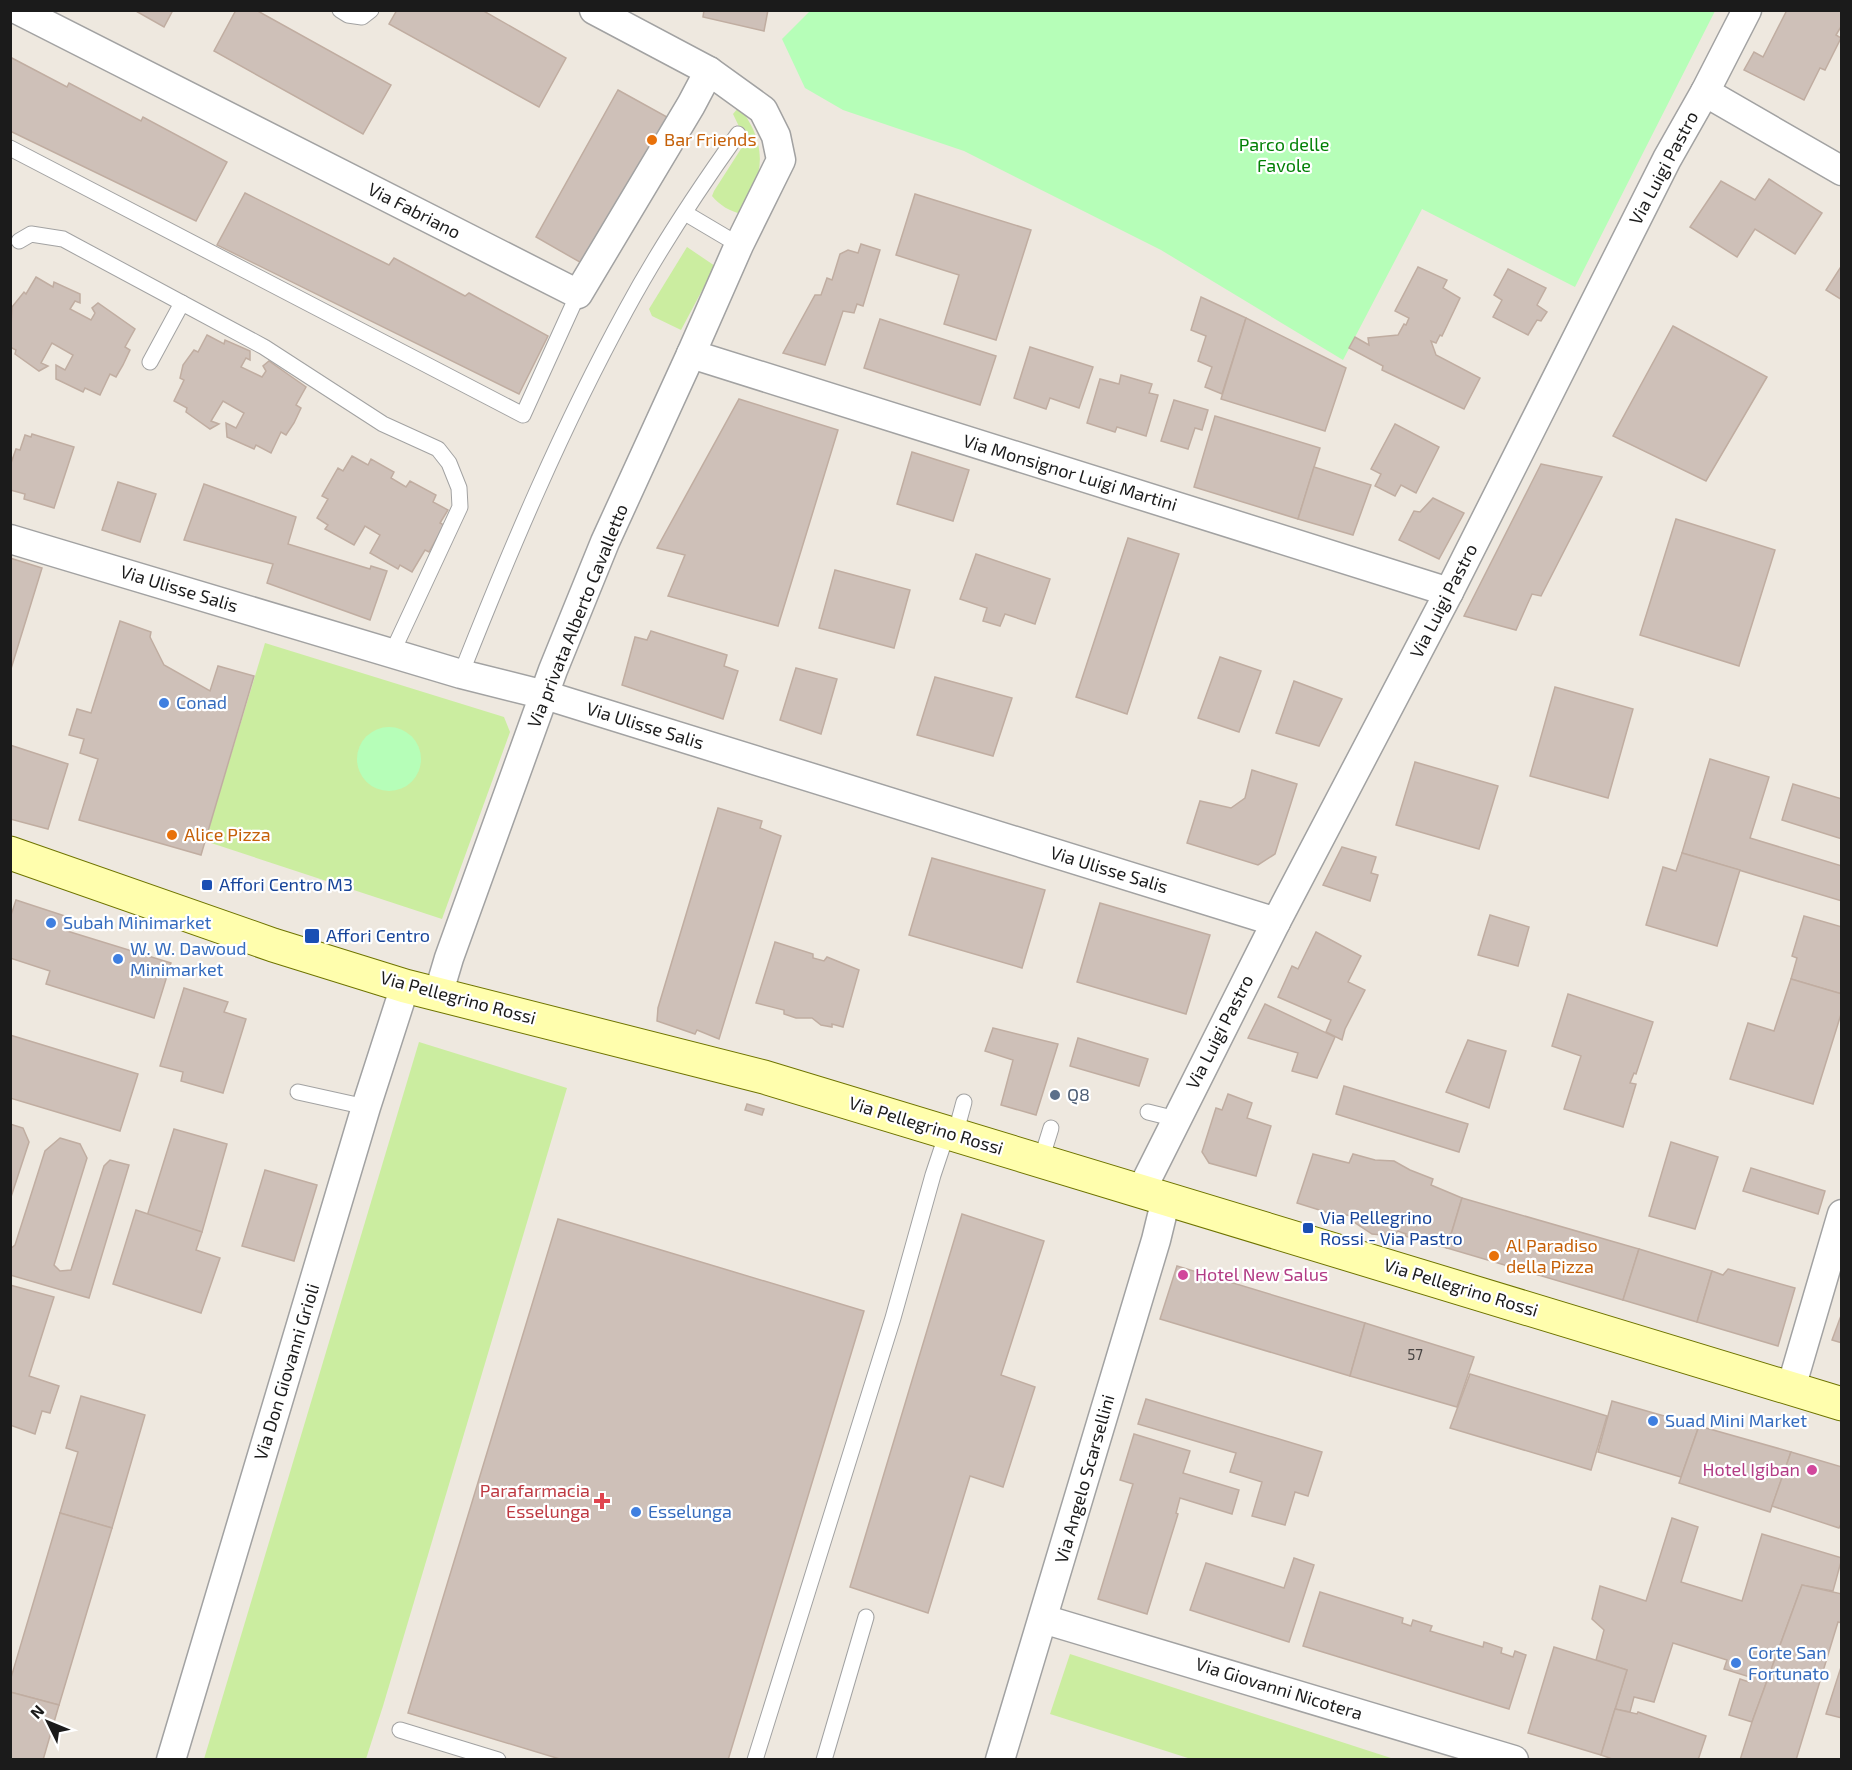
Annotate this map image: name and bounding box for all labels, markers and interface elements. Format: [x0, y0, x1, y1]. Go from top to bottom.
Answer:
street label: Via Luigi Pastro [1624, 107, 1702, 228]
place label: Bar Friends [664, 128, 757, 150]
marker: Bar Friends [645, 133, 659, 147]
park label: Parco delle Favole [1239, 133, 1329, 176]
street label: Via Fabriano [364, 177, 464, 243]
street label: Via Monsignor Luigi Martini [961, 429, 1180, 515]
street label: Via privata Alberto Cavalletto [522, 500, 632, 731]
street label: Via Luigi Pastro [1405, 540, 1481, 661]
street label: Via Ulisse Salis [118, 560, 241, 616]
place label: Conad [176, 691, 227, 713]
marker: Conad [157, 696, 171, 710]
street label: Via Ulisse Salis [584, 697, 707, 753]
place label: Alice Pizza [184, 823, 271, 845]
marker: Alice Pizza [165, 828, 179, 842]
street label: Via Ulisse Salis [1048, 841, 1171, 897]
place label: Affori Centro M3 [219, 873, 353, 895]
marker: Affori Centro M3 [200, 878, 214, 892]
place label: Subah Minimarket [63, 911, 212, 933]
marker: Subah Minimarket [44, 916, 58, 930]
place label: Affori Centro [326, 924, 430, 946]
marker: Affori Centro [303, 927, 321, 945]
place label: W. W. Dawoud Minimarket [130, 937, 247, 980]
marker: W. W. Dawoud Minimarket [111, 952, 125, 966]
street label: Via Pellegrino Rossi [378, 966, 539, 1028]
street label: Via Luigi Pastro [1181, 971, 1257, 1092]
place label: Q8 [1067, 1083, 1090, 1105]
marker: Q8 [1048, 1088, 1062, 1102]
street label: Via Pellegrino Rossi [846, 1091, 1006, 1159]
place label: Via Pellegrino Rossi - Via Pastro [1320, 1206, 1463, 1249]
marker: Via Pellegrino Rossi - Via Pastro [1301, 1221, 1315, 1235]
place label: Al Paradiso della Pizza [1506, 1234, 1598, 1277]
marker: Al Paradiso della Pizza [1487, 1249, 1501, 1263]
street label: Via Pellegrino Rossi [1381, 1253, 1541, 1321]
place label: Hotel New Salus [1195, 1263, 1328, 1285]
marker: Hotel New Salus [1176, 1268, 1190, 1282]
street label: Via Don Giovanni Grioli [249, 1281, 323, 1463]
house number: 57 [1407, 1345, 1423, 1363]
street label: Via Angelo Scarsellini [1049, 1392, 1119, 1566]
place label: Suad Mini Market [1665, 1409, 1807, 1431]
marker: Suad Mini Market [1646, 1414, 1660, 1428]
place label: Hotel Igiban [1703, 1458, 1800, 1480]
marker: Hotel Igiban [1805, 1463, 1819, 1477]
place label: Parafarmacia Esselunga [480, 1479, 590, 1522]
marker: Parafarmacia Esselunga [595, 1494, 609, 1508]
place label: Esselunga [648, 1500, 732, 1522]
marker: Esselunga [629, 1505, 643, 1519]
place label: Corte San Fortunato [1748, 1641, 1829, 1684]
street label: Via Giovanni Nicotera [1193, 1652, 1366, 1724]
marker: Corte San Fortunato [1729, 1656, 1743, 1670]
north arrow [18, 1692, 78, 1752]
text: N [26, 1701, 48, 1722]

